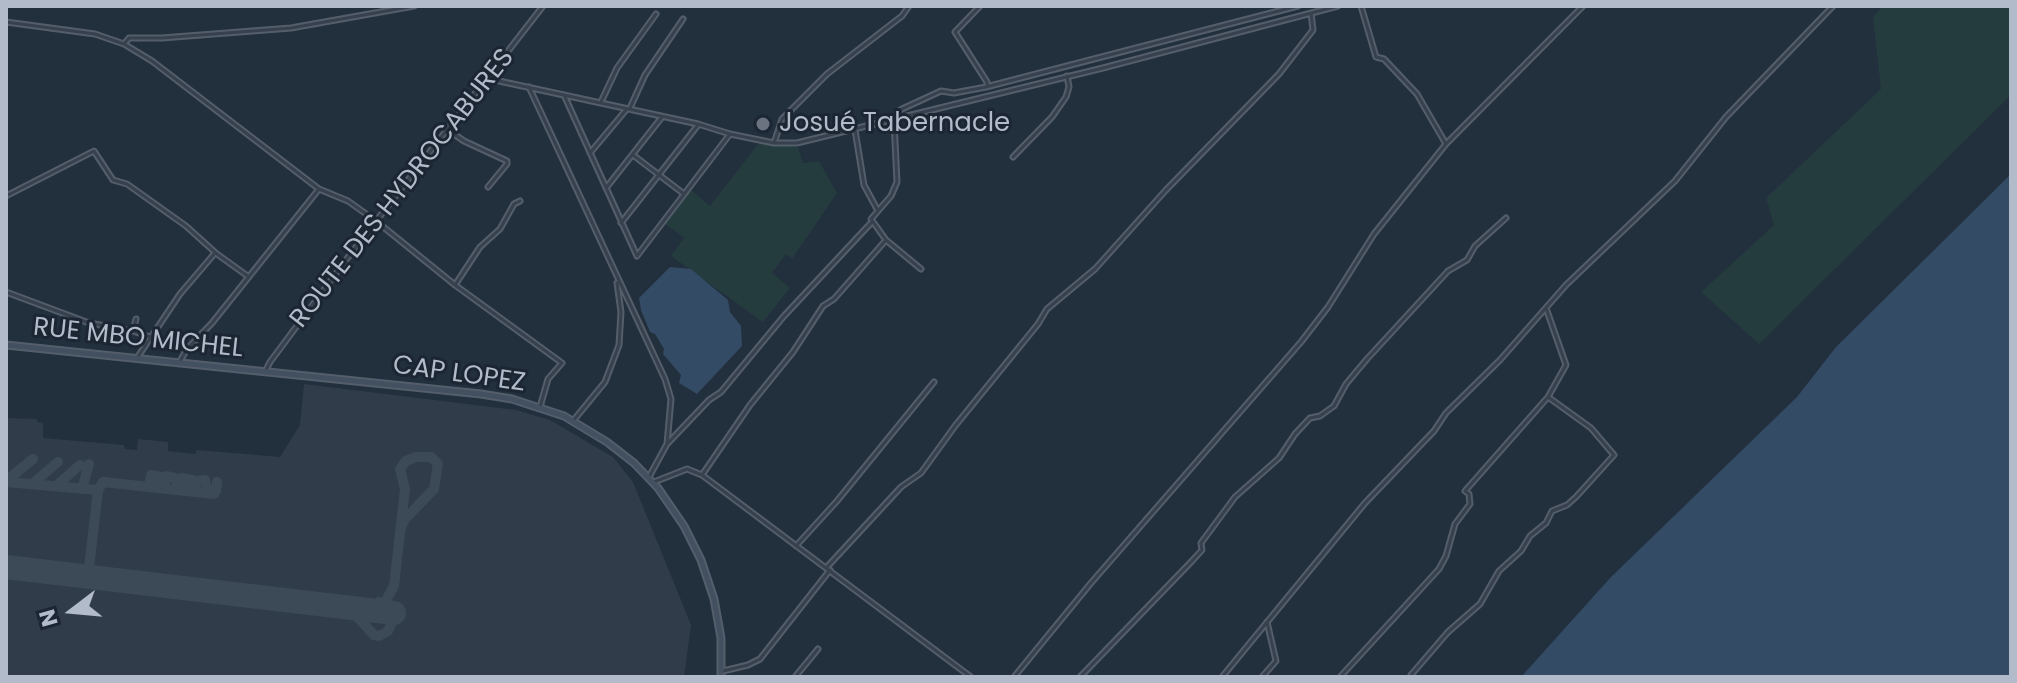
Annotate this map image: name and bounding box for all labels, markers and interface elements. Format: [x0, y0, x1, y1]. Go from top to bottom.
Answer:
street label: ROUTE DES HYDROCABURES [284, 43, 522, 335]
place label: Josué Tabernacle [779, 108, 1010, 140]
marker: Josué Tabernacle [754, 115, 772, 133]
street label: RUE MBO MICHEL [32, 312, 244, 366]
street label: CAP LOPEZ [391, 350, 527, 400]
north arrow [32, 571, 112, 651]
text: N [31, 606, 66, 630]

